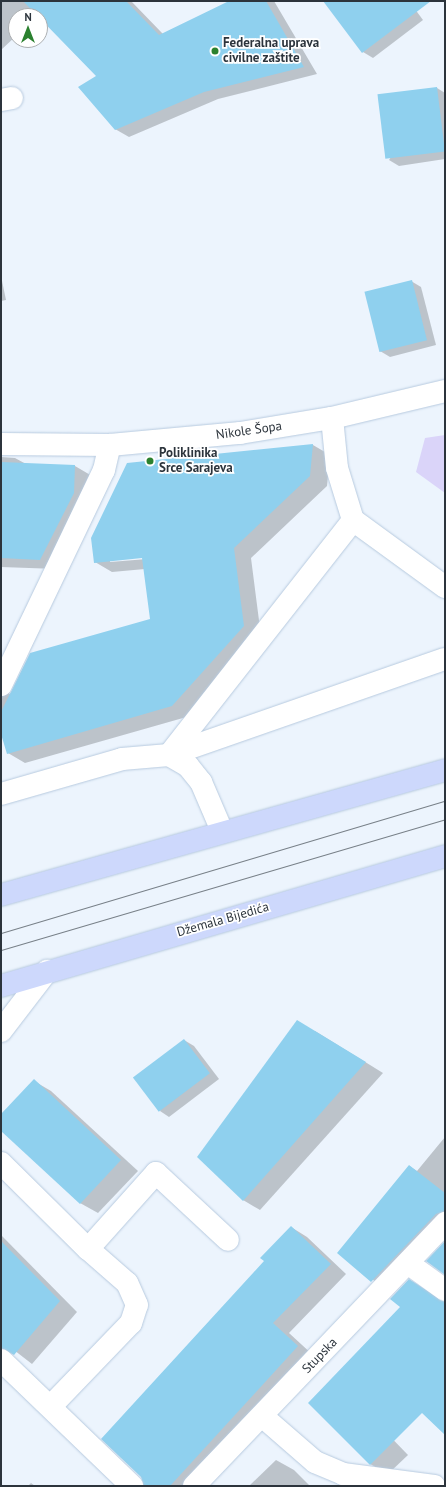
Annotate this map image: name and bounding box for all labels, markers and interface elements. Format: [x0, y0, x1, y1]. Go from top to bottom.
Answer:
north arrow [8, 8, 48, 48]
text: N [24, 10, 32, 24]
place label: Federalna uprava civilne zaštite [223, 36, 319, 67]
marker: Federalna uprava civilne zaštite [210, 46, 220, 56]
street label: Nikole Šopa [215, 419, 283, 443]
place label: Poliklinika Srce Sarajeva [159, 446, 233, 477]
marker: Poliklinika Srce Sarajeva [144, 455, 156, 467]
street label: Džemala Bijedića [175, 899, 271, 941]
street label: Stupska [299, 1335, 341, 1377]

